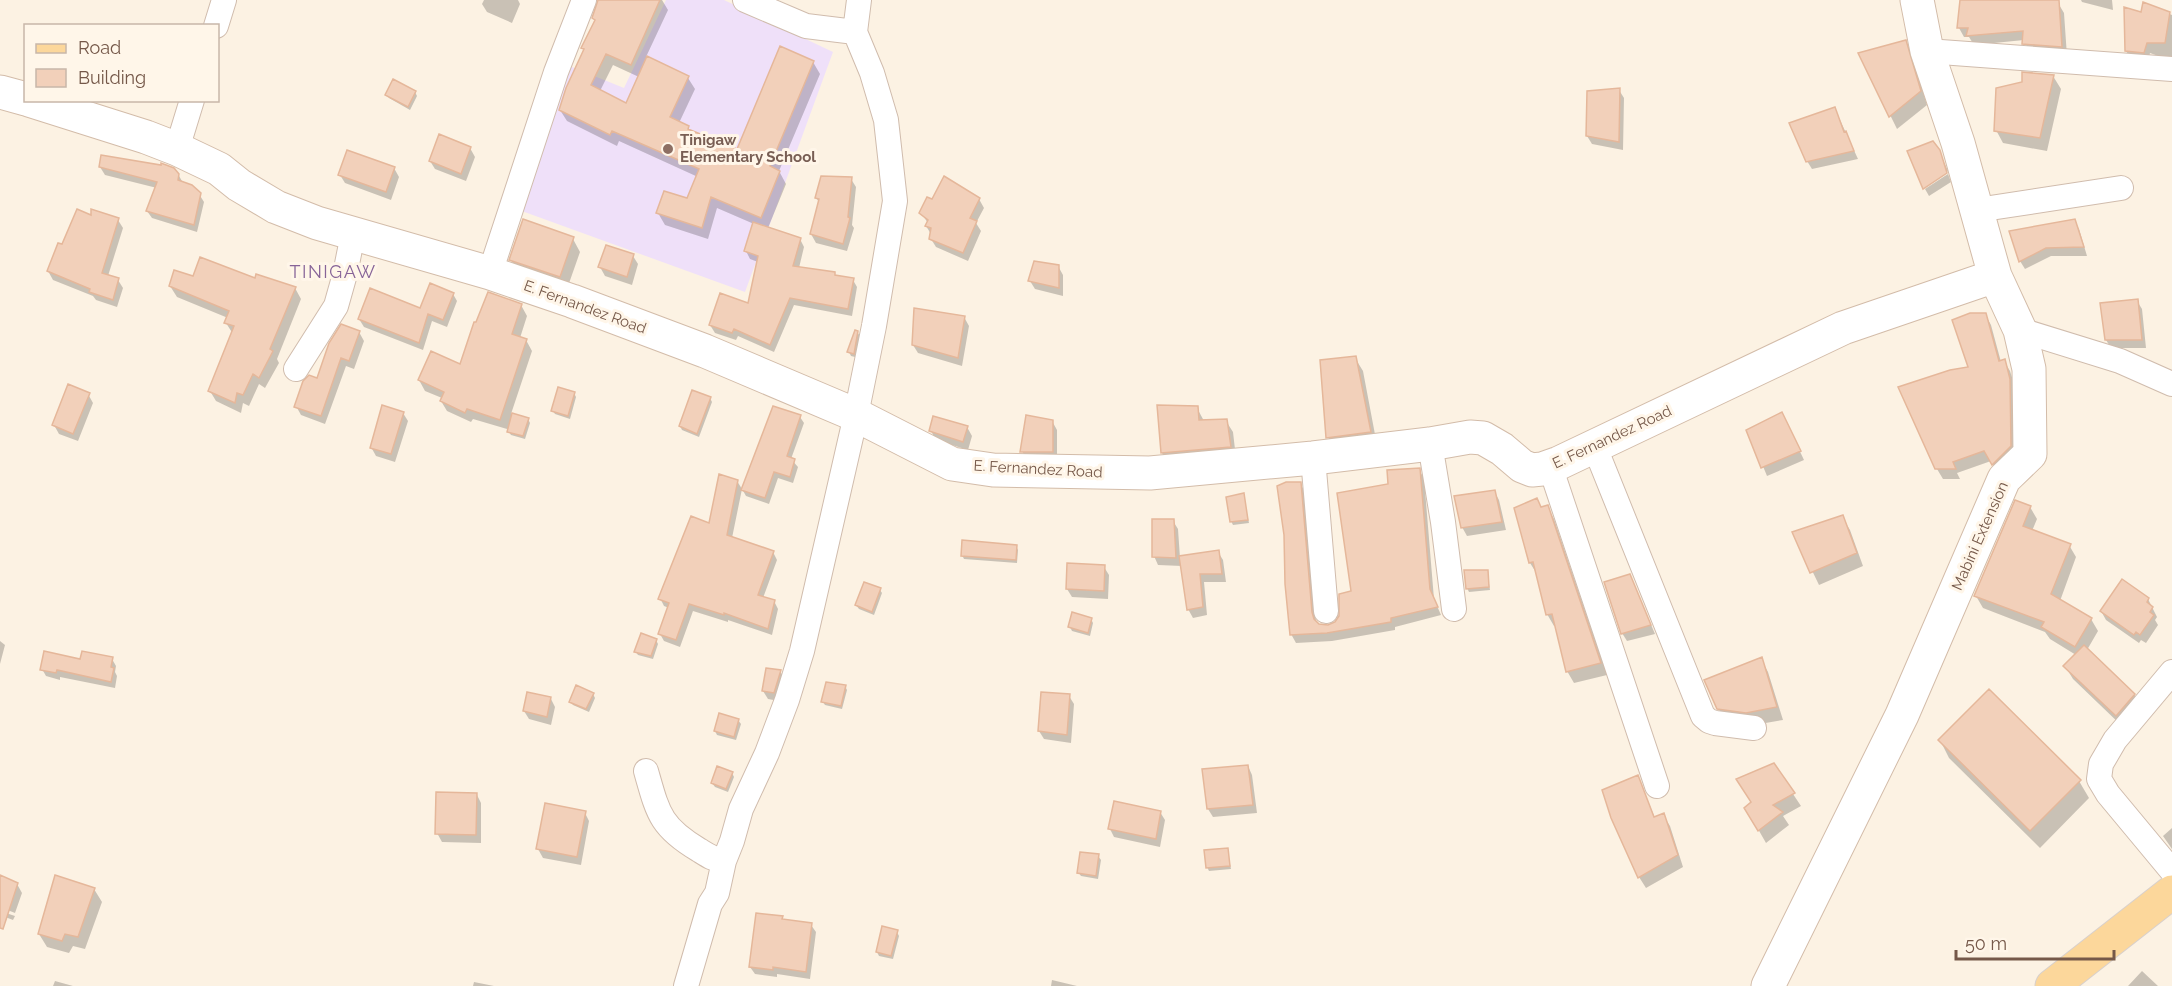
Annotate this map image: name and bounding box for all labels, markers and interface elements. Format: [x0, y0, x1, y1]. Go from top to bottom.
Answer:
legend [24, 24, 219, 102]
text: Road [78, 37, 121, 58]
text: Building [78, 67, 146, 88]
place label: Tinigaw Elementary School [680, 131, 816, 166]
marker: Tinigaw Elementary School [661, 142, 675, 156]
district label: TINIGAW [289, 261, 377, 282]
street label: E. Fernandez Road [521, 276, 649, 338]
street label: E. Fernandez Road [1550, 402, 1674, 472]
street label: E. Fernandez Road [973, 457, 1103, 481]
street label: Mabini Extension [1948, 479, 2012, 593]
scale bar [1956, 923, 2114, 961]
text: 50 m [1965, 933, 2007, 954]

